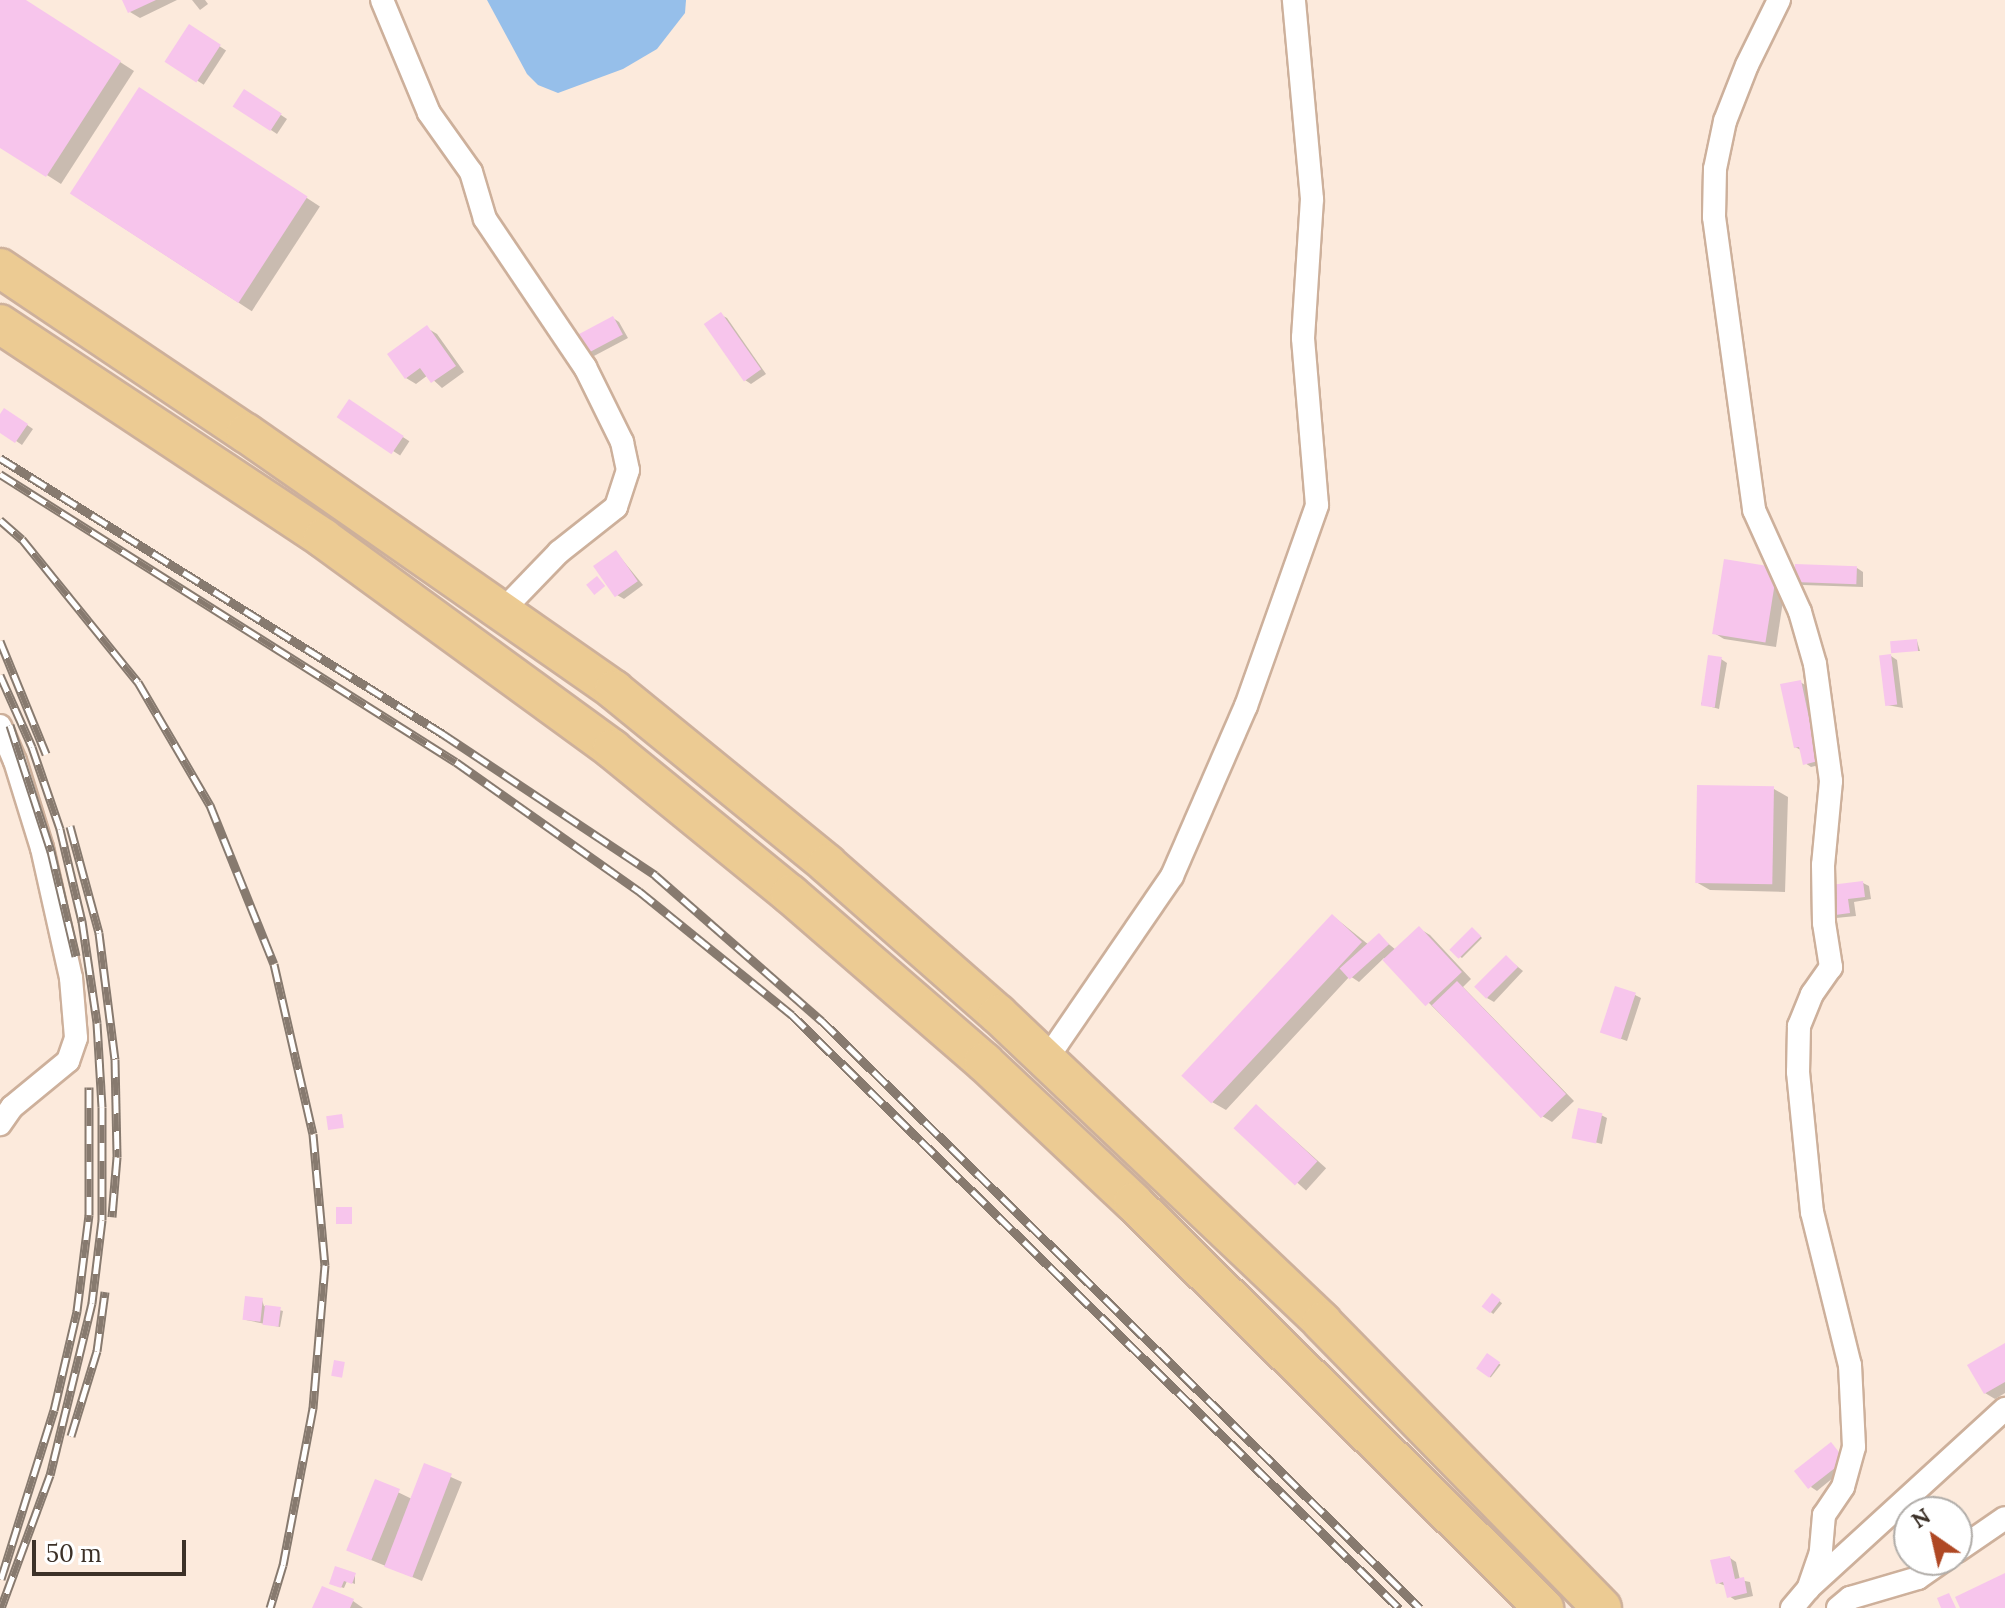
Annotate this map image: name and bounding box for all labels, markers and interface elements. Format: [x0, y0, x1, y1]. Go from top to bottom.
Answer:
north arrow [1893, 1496, 1973, 1576]
text: N [1906, 1501, 1936, 1534]
scale bar [36, 1524, 190, 1574]
text: 50 m [46, 1538, 102, 1569]

